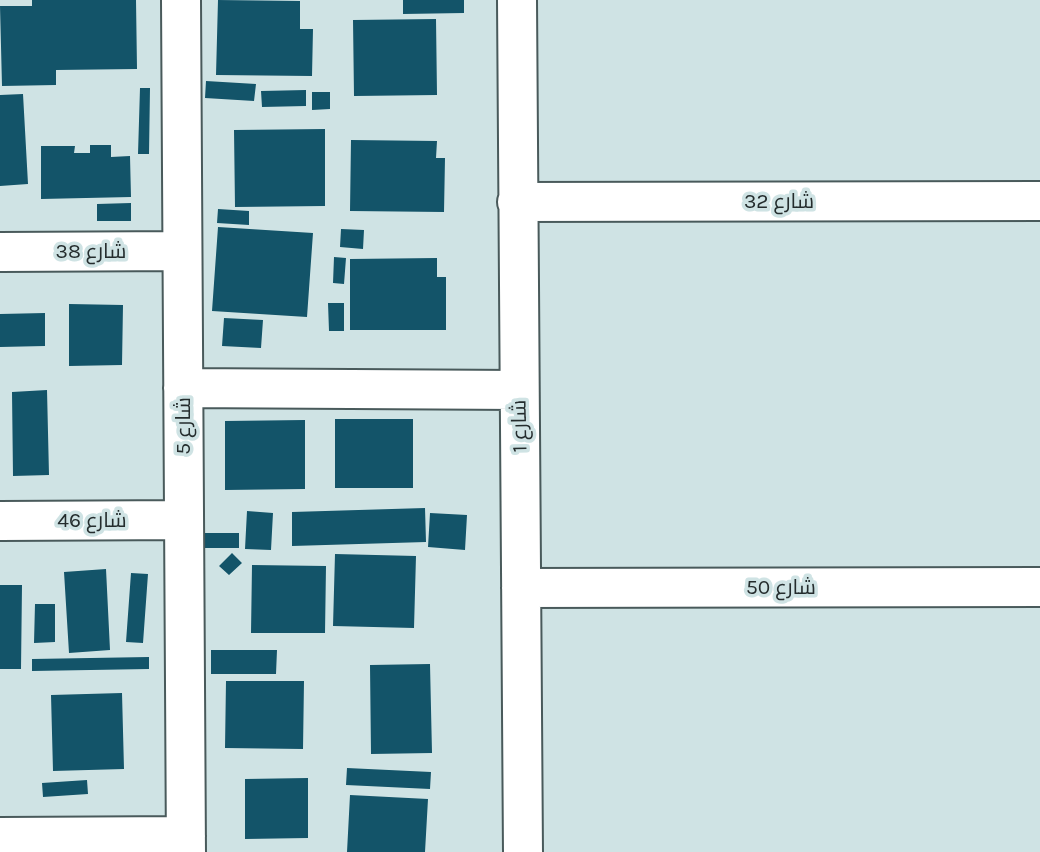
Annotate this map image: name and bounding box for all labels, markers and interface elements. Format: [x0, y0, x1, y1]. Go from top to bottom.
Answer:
street label: شارع 32 [744, 189, 814, 215]
street label: شارع 38 [56, 239, 126, 265]
street label: شارع 5 [171, 397, 197, 455]
street label: شارع 1 [507, 399, 533, 453]
street label: شارع 46 [57, 508, 127, 534]
street label: شارع 50 [746, 575, 816, 601]

